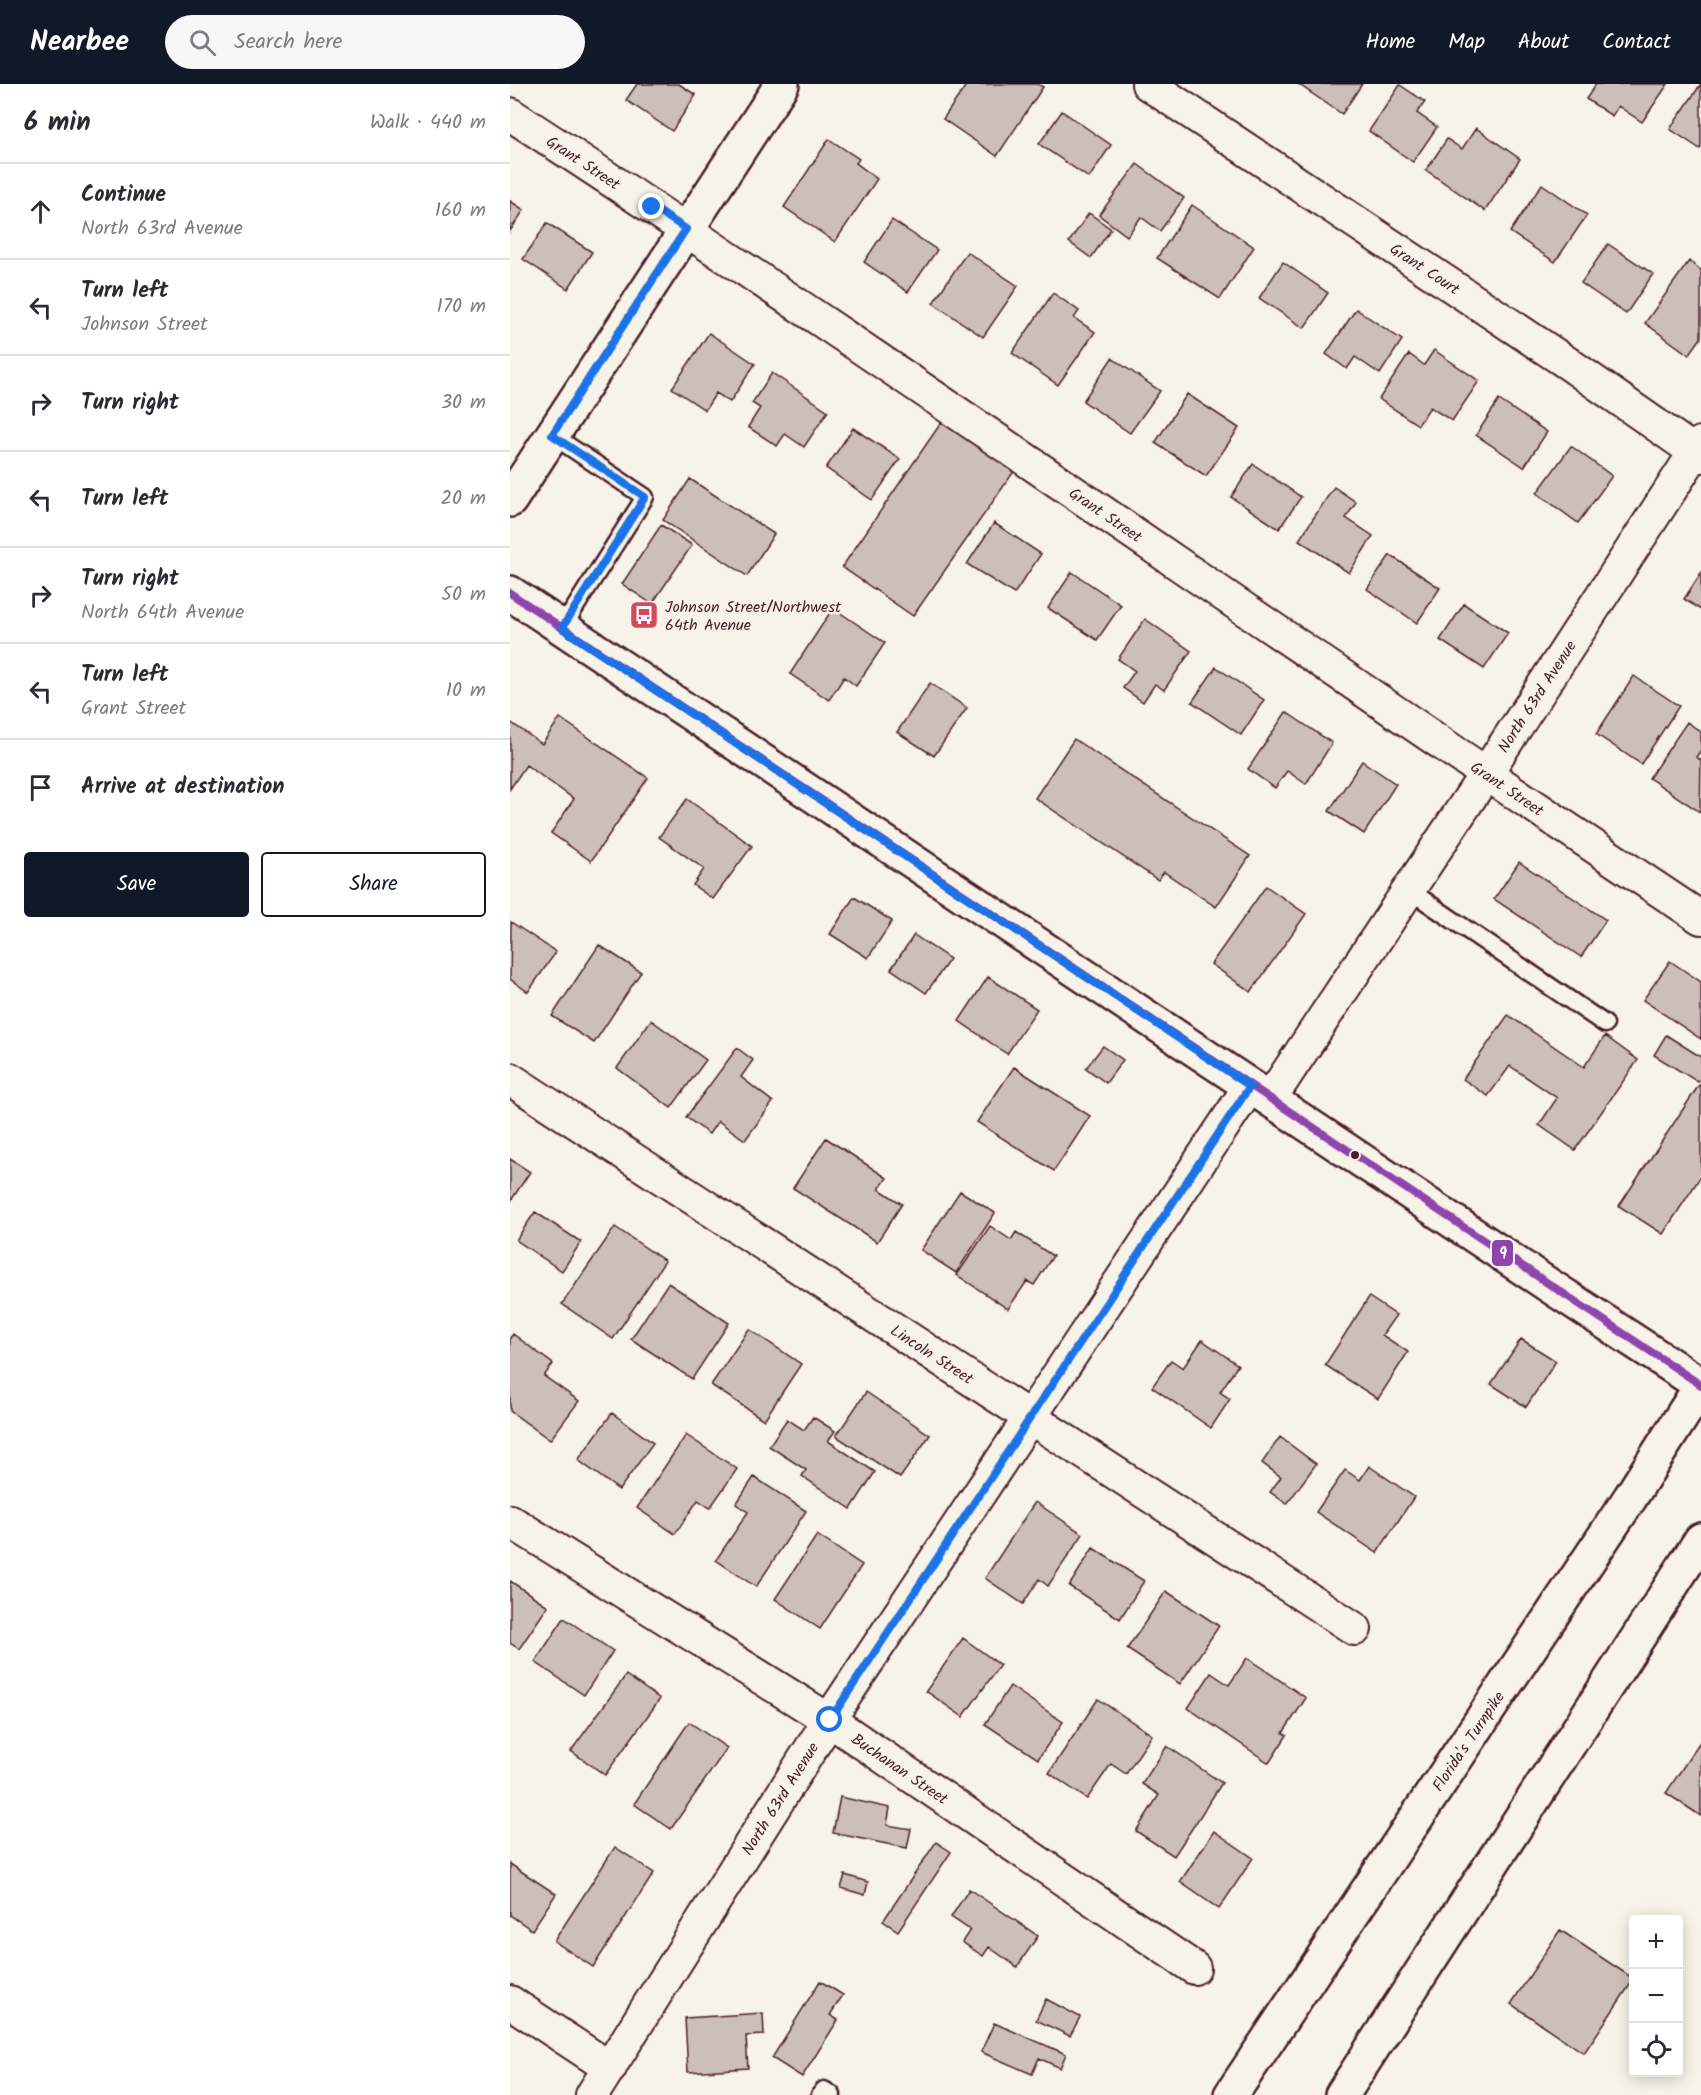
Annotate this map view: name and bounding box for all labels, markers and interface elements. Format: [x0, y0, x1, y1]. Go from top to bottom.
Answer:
search box [165, 15, 585, 69]
text: Nearbee [30, 20, 129, 65]
text: Search here [234, 25, 342, 60]
icon: search [186, 26, 219, 59]
text: Home [1366, 26, 1415, 59]
text: Map [1448, 26, 1485, 59]
text: About [1518, 26, 1569, 59]
text: Contact [1602, 26, 1671, 59]
text: 6 min [24, 102, 91, 144]
text: Walk · 440 m [370, 107, 486, 139]
street label: Grant Street [541, 130, 626, 198]
text: Continue [81, 178, 166, 213]
route end [638, 193, 664, 219]
icon: ahead [24, 195, 57, 228]
text: 160 m [435, 195, 486, 227]
text: North 63rd Avenue [81, 213, 243, 245]
street label: Grant Court [1384, 237, 1465, 303]
text: Turn left [81, 274, 168, 309]
icon: left [24, 291, 57, 324]
text: 170 m [437, 291, 486, 323]
text: Johnson Street [81, 309, 208, 341]
text: Turn right [81, 386, 179, 421]
icon: right [24, 387, 57, 420]
text: 30 m [441, 387, 486, 419]
street label: Grant Street [1063, 481, 1148, 550]
text: Turn left [81, 482, 168, 517]
icon: left [24, 483, 57, 516]
text: 20 m [440, 483, 486, 515]
text: Turn right [81, 562, 179, 597]
icon: right [24, 579, 57, 612]
text: 50 m [441, 579, 486, 611]
place label: Johnson Street/Northwest 64th Avenue [665, 595, 842, 638]
text: North 64th Avenue [81, 597, 244, 629]
bus stop icon: Johnson Street/Northwest 64th Avenue [628, 599, 660, 631]
street label: North 63rd Avenue [1492, 636, 1583, 758]
text: Turn left [81, 658, 168, 693]
icon: left [24, 675, 57, 708]
text: 10 m [446, 675, 486, 707]
text: Grant Street [81, 693, 186, 725]
street label: Grant Street [1465, 755, 1549, 824]
text: Arrive at destination [81, 770, 284, 805]
icon: arrive [24, 771, 57, 804]
button: Save [24, 852, 249, 917]
button: Share [261, 852, 486, 917]
unlabelled marker [1349, 1149, 1361, 1161]
line badge: 9 [1491, 1239, 1514, 1267]
text: 9 [1499, 1242, 1507, 1267]
street label: Lincoln Street [885, 1319, 979, 1392]
street label: Florida's Turnpike [1426, 1686, 1512, 1797]
route start [816, 1706, 842, 1732]
street label: Buchanan Street [846, 1728, 954, 1812]
street label: North 63rd Avenue [736, 1738, 826, 1860]
map controls [1629, 1915, 1683, 2077]
button: + [1629, 1915, 1683, 1969]
button: − [1629, 1969, 1683, 2023]
button: locate [1629, 2023, 1683, 2077]

